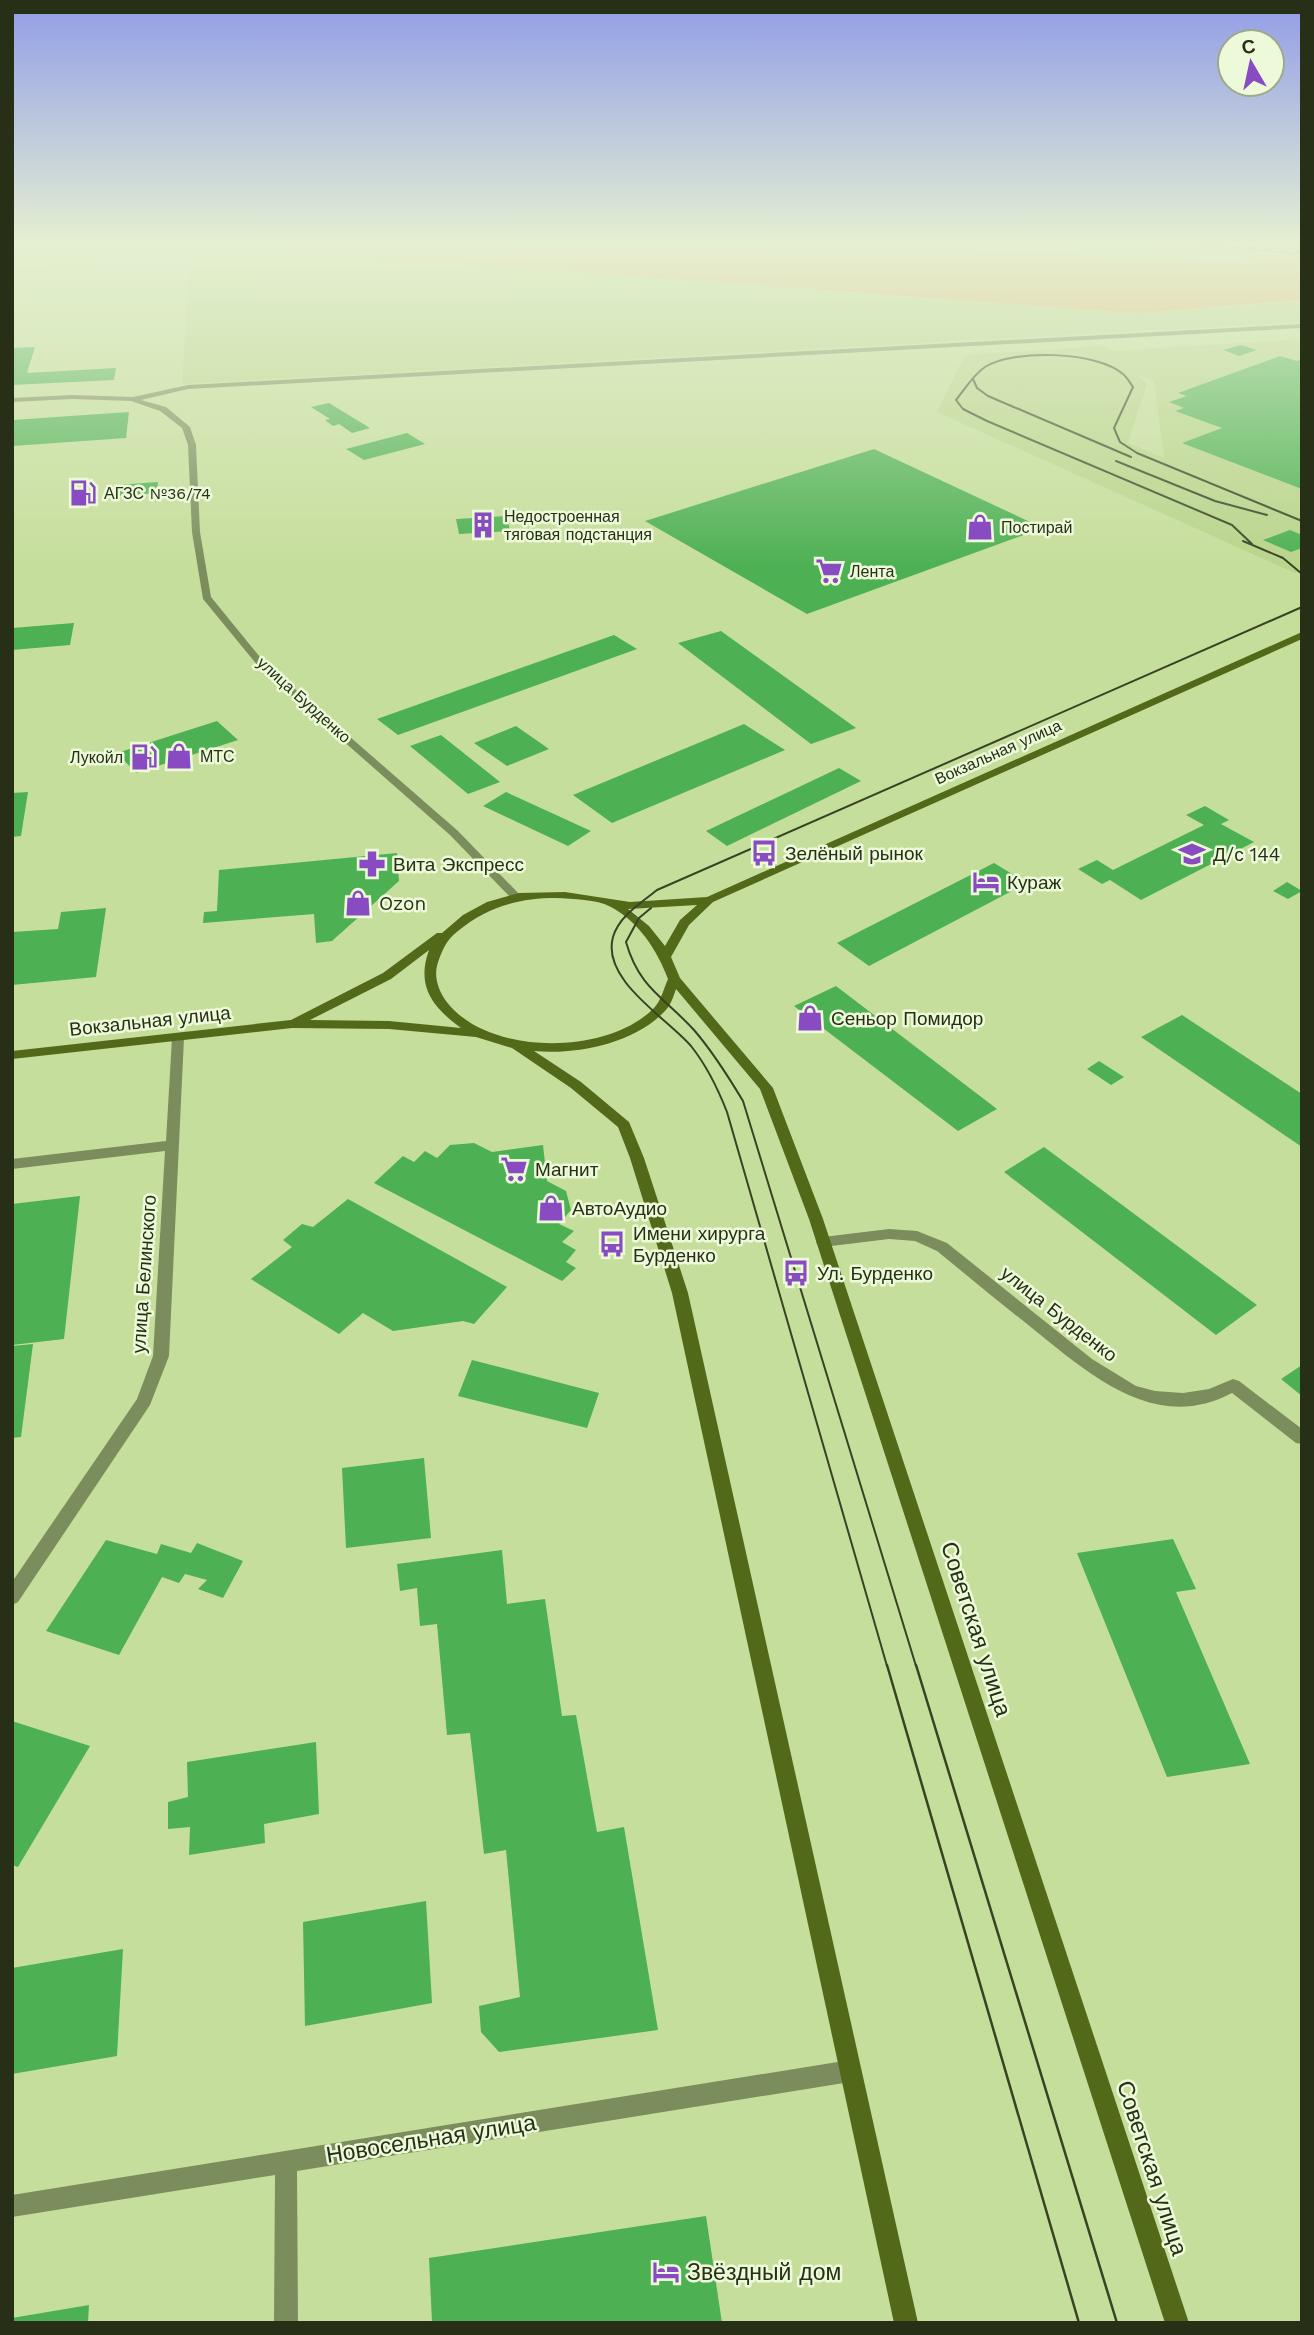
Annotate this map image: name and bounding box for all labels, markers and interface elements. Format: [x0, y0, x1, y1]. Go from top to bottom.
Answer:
north arrow [1216, 28, 1286, 98]
text: С [1240, 34, 1257, 59]
fuel station icon: АГЗС №36/74 [68, 478, 98, 508]
place label: АГЗС №36/74 [104, 484, 211, 503]
place label: Недостроенная тяговая подстанция [504, 507, 652, 544]
building icon: Недостроенная тяговая подстанция [468, 510, 498, 540]
shop icon: Постирай [965, 512, 995, 542]
place label: Постирай [1001, 518, 1072, 537]
supermarket icon: Лента [814, 556, 844, 586]
place label: Лента [850, 562, 894, 581]
street label: улица Бурденко [253, 653, 355, 747]
street label: Вокзальная улица [932, 716, 1064, 788]
shop icon: МТС [164, 741, 194, 771]
fuel station icon: Лукойл [129, 742, 159, 772]
place label: МТС [200, 747, 235, 766]
place label: Лукойл [70, 748, 123, 767]
bus stop icon: Зелёный рынок [749, 838, 779, 868]
school or university icon: Д/с 144 [1177, 839, 1207, 869]
place label: Зелёный рынок [785, 842, 924, 865]
place label: Д/с 144 [1213, 843, 1280, 866]
pharmacy icon: Вита Экспресс [357, 849, 387, 879]
place label: Вита Экспресс [393, 853, 524, 876]
hotel icon: Кураж [971, 867, 1001, 897]
place label: Кураж [1007, 871, 1061, 894]
shop icon: Ozon [343, 888, 373, 918]
place label: Ozon [379, 892, 426, 915]
street label: Вокзальная улица [68, 1001, 232, 1041]
shop icon: Сеньор Помидор [795, 1003, 825, 1033]
place label: Сеньор Помидор [831, 1007, 983, 1030]
supermarket icon: Магнит [499, 1154, 529, 1184]
place label: Магнит [535, 1158, 599, 1181]
shop icon: АвтоАудио [536, 1193, 566, 1223]
street label: улица Белинского [127, 1194, 161, 1354]
place label: АвтоАудио [572, 1197, 667, 1220]
place label: Имени хирурга Бурденко [633, 1222, 766, 1267]
bus stop icon: Имени хирурга Бурденко [597, 1229, 627, 1259]
bus stop icon: Ул. Бурденко [781, 1258, 811, 1288]
street label: улица Бурденко [996, 1261, 1122, 1367]
place label: Ул. Бурденко [817, 1262, 933, 1285]
street label: Советская улица [935, 1538, 1017, 1720]
street label: Советская улица [1111, 2077, 1193, 2259]
street label: Новосельная улица [324, 2109, 538, 2169]
hotel icon: Звёздный дом [651, 2257, 681, 2287]
place label: Звёздный дом [687, 2259, 841, 2286]

